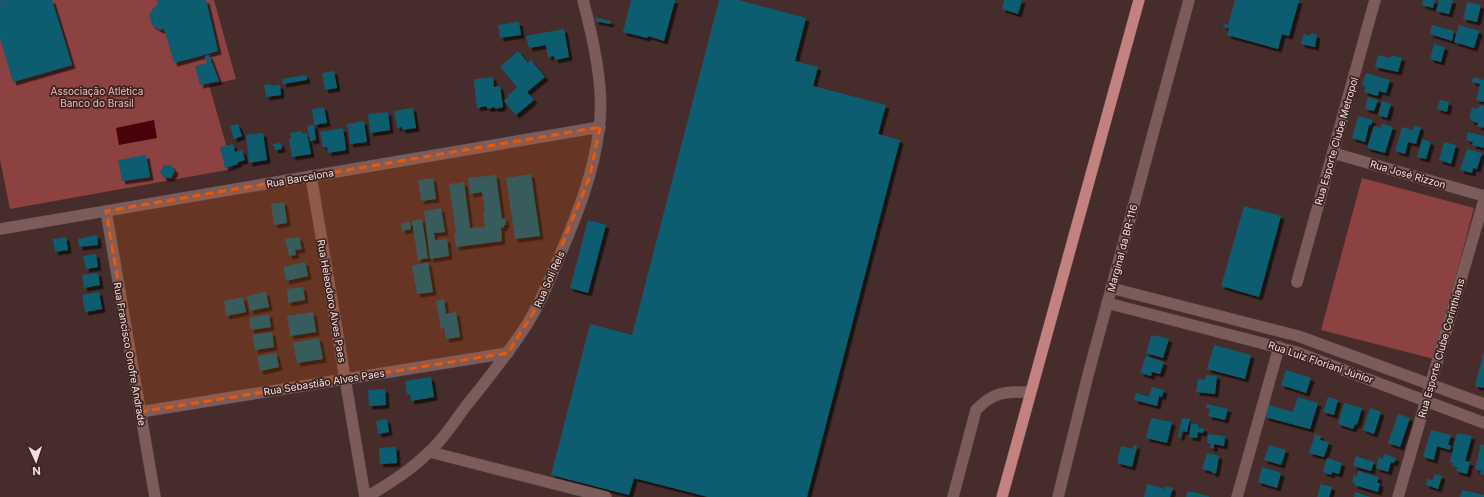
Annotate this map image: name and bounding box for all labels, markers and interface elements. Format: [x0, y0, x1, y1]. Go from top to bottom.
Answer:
street label: Rua Esporte Clube Metropol [1312, 76, 1360, 206]
park label: Associação Atlética Banco do Brasil [51, 85, 143, 109]
street label: Rua José Rizzon [1369, 157, 1447, 191]
street label: Rua Barcelona [265, 166, 335, 190]
street label: Marginal da BR-116 [1105, 203, 1139, 293]
street label: Rua Heleodoro Alves Paes [315, 239, 349, 363]
street label: Rua Soli Reis [531, 249, 567, 309]
street label: Rua Esporte Clube Corinthians [1415, 277, 1467, 419]
street label: Rua Francisco Onofre Andrade [111, 281, 149, 427]
street label: Rua Luiz Floriani Júnior [1267, 338, 1375, 386]
street label: Rua Sebastião Alves Paes [263, 367, 385, 397]
north arrow [16, 441, 56, 481]
text: N [32, 464, 41, 478]

